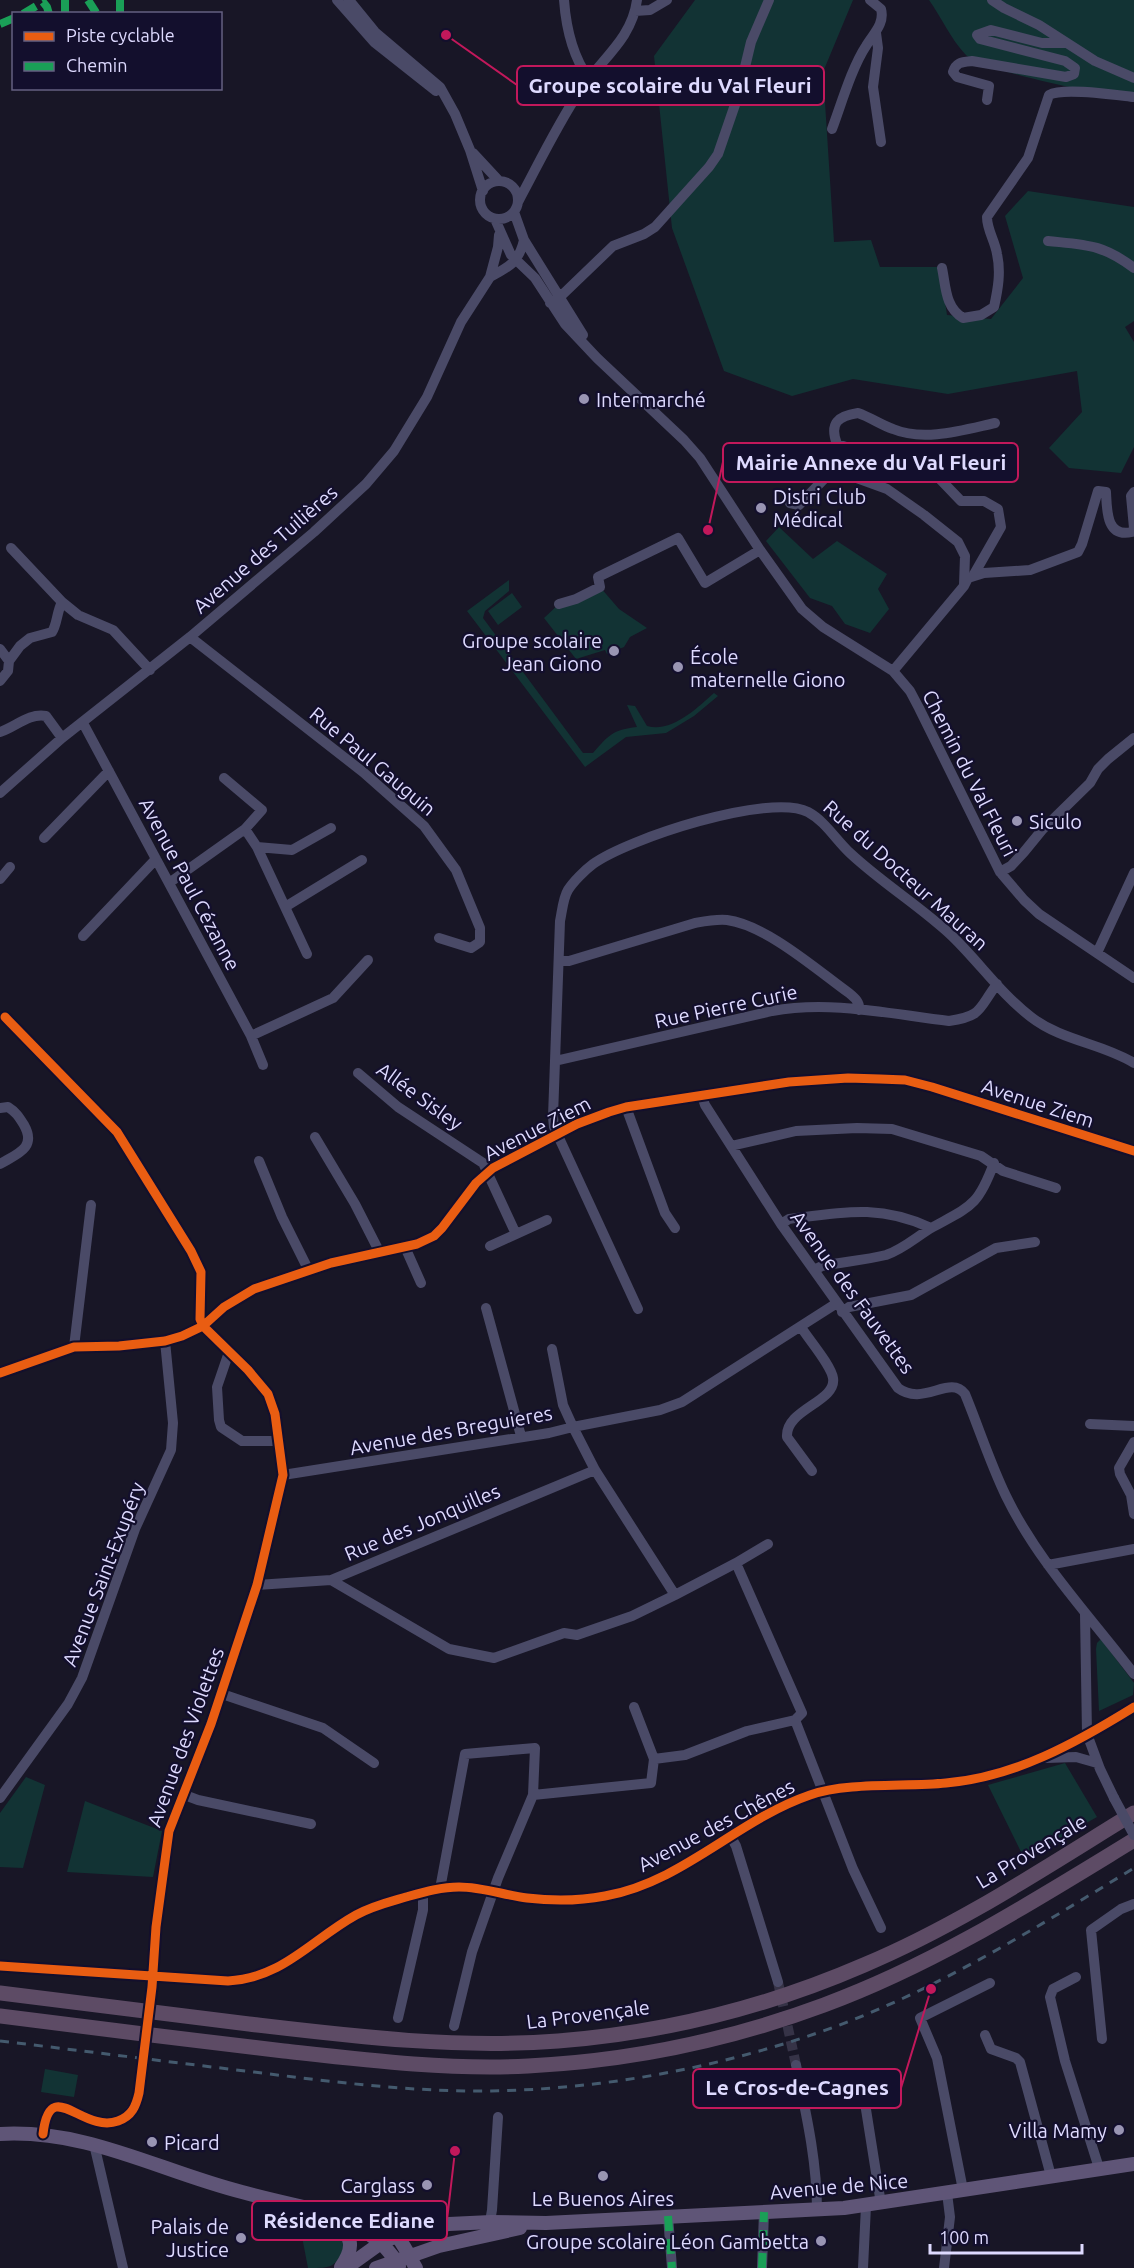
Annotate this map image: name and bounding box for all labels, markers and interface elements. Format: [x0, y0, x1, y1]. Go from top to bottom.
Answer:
legend [12, 12, 222, 90]
text: Piste cyclable [66, 25, 175, 45]
text: Chemin [66, 55, 127, 75]
callout: Groupe scolaire du Val Fleuri [517, 66, 824, 105]
text: Groupe scolaire du Val Fleuri [529, 73, 812, 97]
place label: Intermarché [596, 388, 706, 411]
marker: Intermarché [577, 392, 591, 406]
callout: Mairie Annexe du Val Fleuri [723, 443, 1018, 482]
text: Mairie Annexe du Val Fleuri [736, 450, 1006, 474]
street label: Avenue des Tuilières [188, 480, 342, 618]
place label: Distri Club Médical [773, 485, 866, 531]
marker: Distri Club Médical [754, 501, 768, 515]
place label: Groupe scolaire Jean Giono [462, 629, 602, 675]
marker: Groupe scolaire Jean Giono [607, 644, 621, 658]
place label: École maternelle Giono [690, 645, 845, 691]
marker: École maternelle Giono [671, 660, 685, 674]
street label: Chemin du Val Fleuri [918, 686, 1022, 860]
street label: Rue Paul Gauguin [305, 702, 441, 820]
street label: Avenue Paul Cézanne [135, 794, 245, 974]
street label: Rue du Docteur Mauran [819, 795, 993, 955]
place label: Siculo [1029, 810, 1082, 833]
marker: Siculo [1010, 814, 1024, 828]
street label: Rue Pierre Curie [653, 980, 799, 1032]
street label: Allée Sisley [373, 1057, 468, 1135]
street label: Avenue Ziem [979, 1074, 1097, 1132]
street label: Avenue Ziem [480, 1091, 594, 1165]
street label: Avenue des Fauvettes [786, 1206, 920, 1378]
street label: Avenue des Breguieres [348, 1401, 554, 1459]
street label: Avenue Saint-Exupéry [57, 1478, 149, 1669]
street label: Rue des Jonquilles [341, 1479, 503, 1565]
street label: Avenue des Violettes [142, 1644, 228, 1830]
street label: Avenue des Chênes [634, 1774, 798, 1876]
street label: La Provençale [972, 1809, 1090, 1893]
street label: La Provençale [525, 1995, 651, 2033]
callout: Le Cros-de-Cagnes [693, 2069, 901, 2108]
text: Le Cros-de-Cagnes [705, 2075, 889, 2099]
place label: Villa Mamy [1009, 2119, 1107, 2142]
marker: Villa Mamy [1112, 2123, 1126, 2137]
place label: Picard [164, 2131, 220, 2154]
marker: Picard [145, 2135, 159, 2149]
street label: Avenue de Nice [769, 2168, 909, 2204]
marker: Le Buenos Aires [596, 2169, 610, 2183]
place label: Carglass [340, 2174, 415, 2197]
marker: Carglass [420, 2178, 434, 2192]
place label: Le Buenos Aires [532, 2187, 674, 2210]
callout: Résidence Ediane [252, 2201, 447, 2240]
text: Résidence Ediane [263, 2208, 435, 2232]
place label: Palais de Justice [151, 2215, 229, 2261]
scale bar [930, 2217, 1082, 2255]
text: 100 m [939, 2227, 989, 2247]
place label: Groupe scolaire Léon Gambetta [526, 2230, 809, 2253]
marker: Palais de Justice [234, 2231, 248, 2245]
marker: Groupe scolaire Léon Gambetta [814, 2234, 828, 2248]

